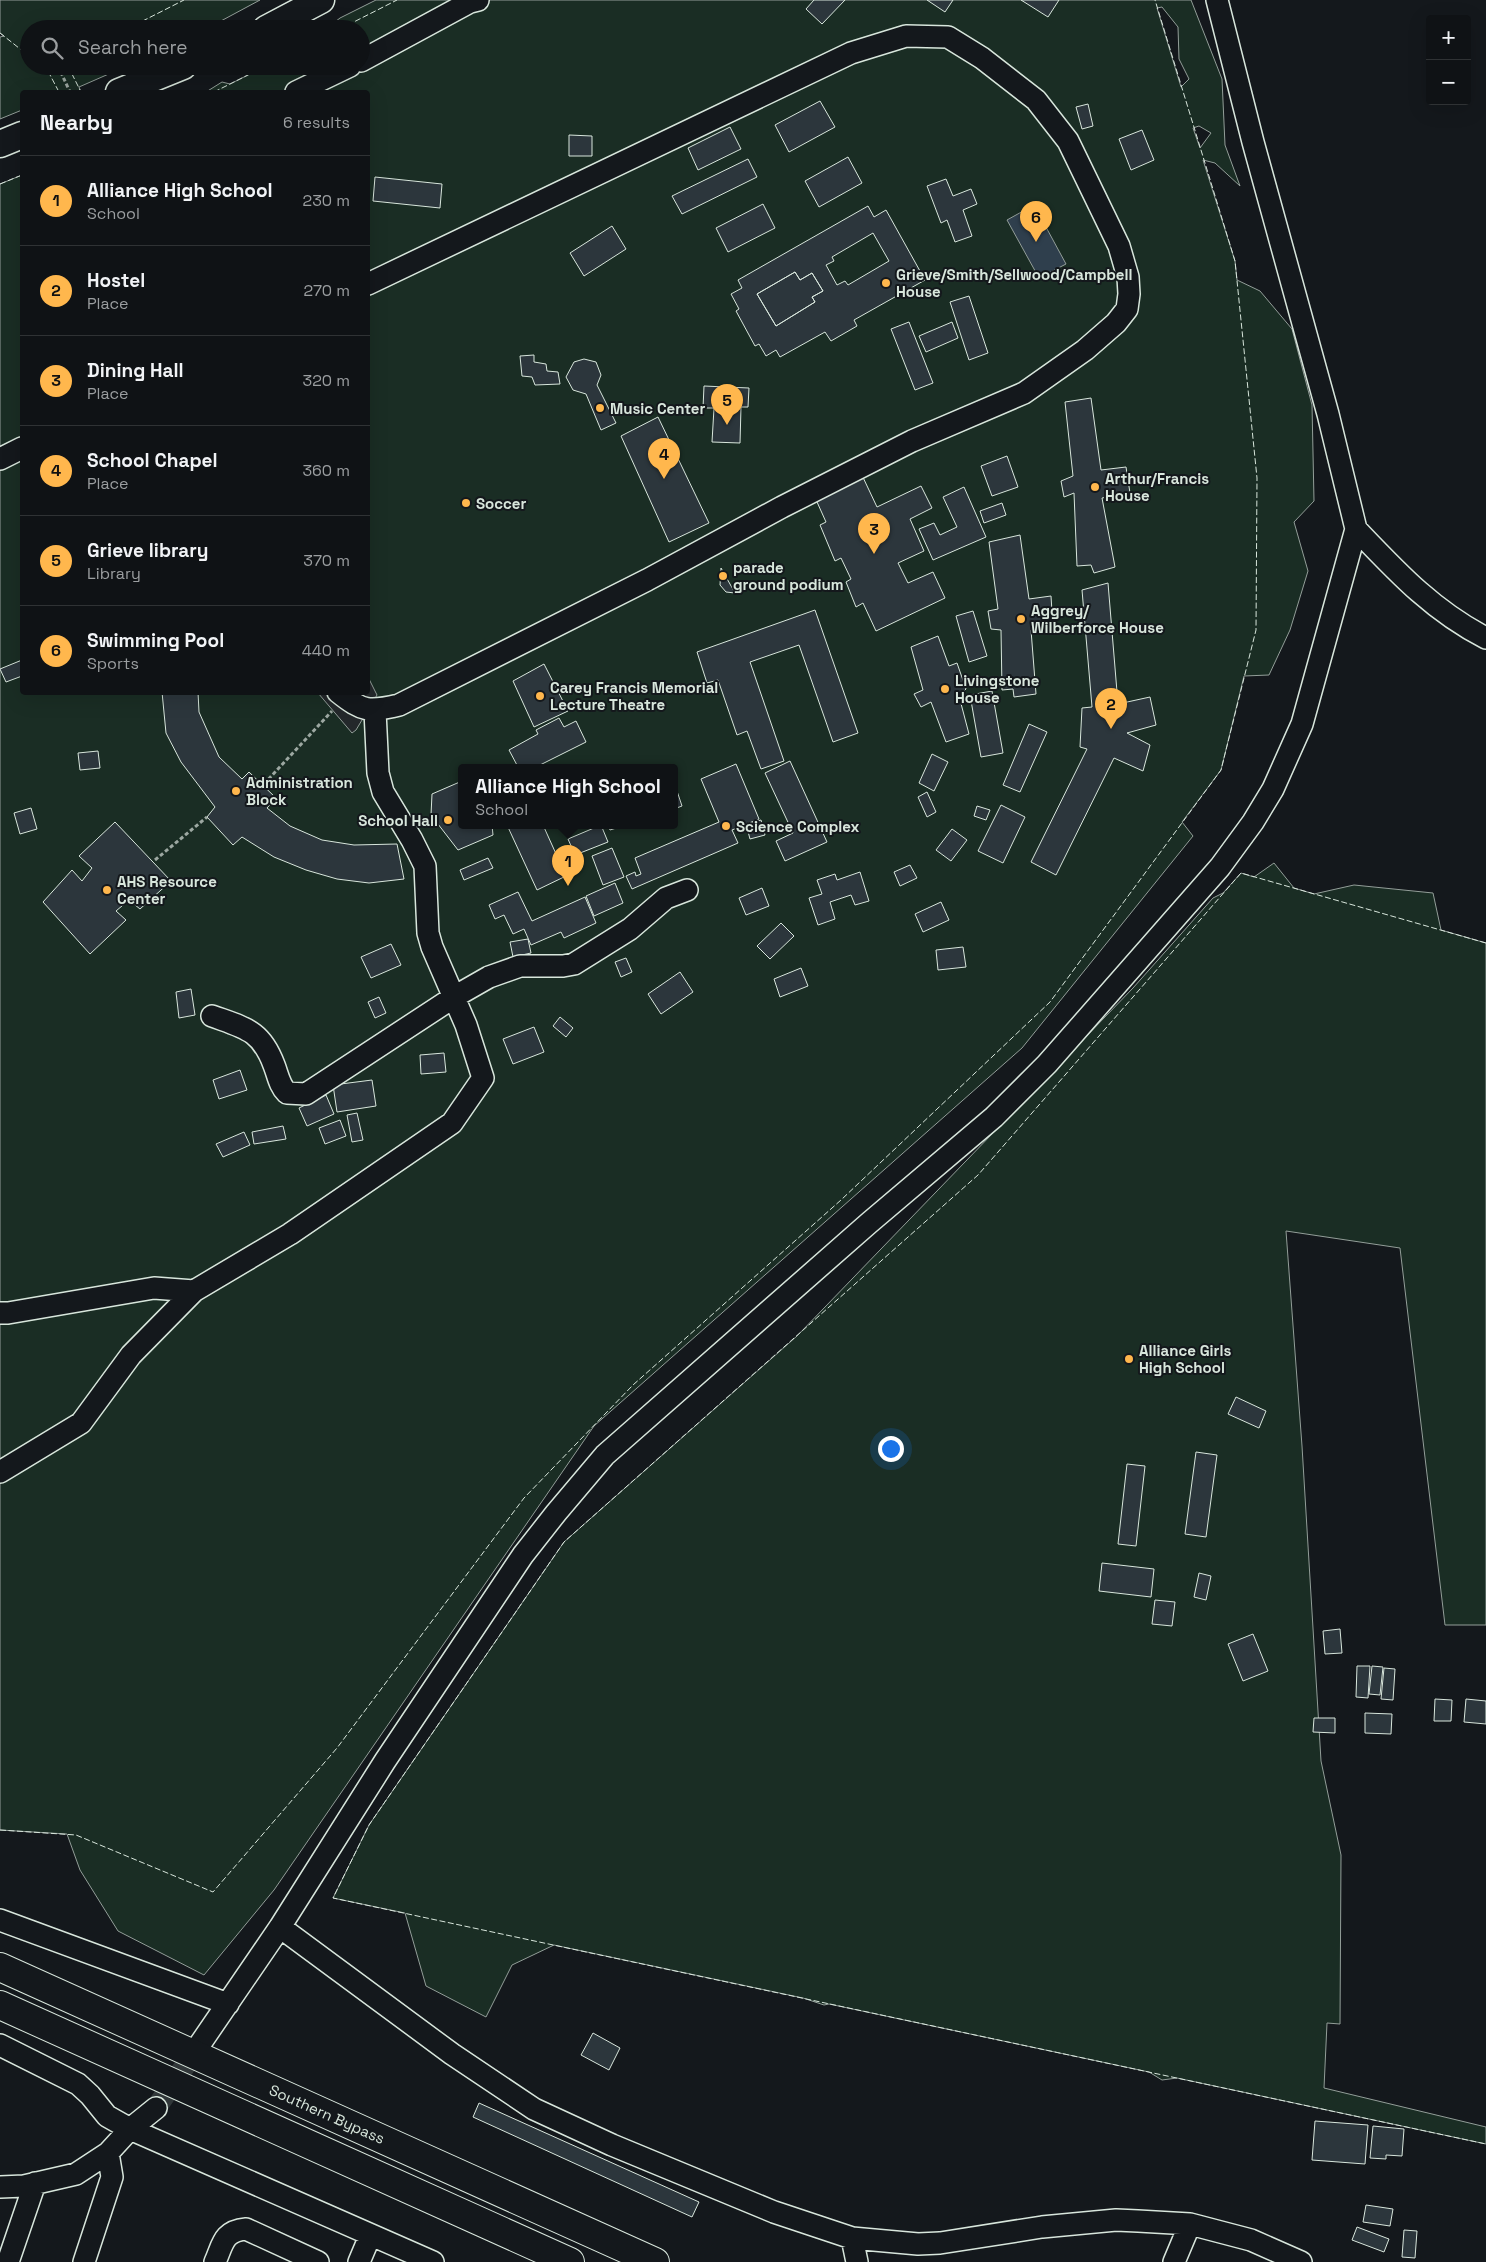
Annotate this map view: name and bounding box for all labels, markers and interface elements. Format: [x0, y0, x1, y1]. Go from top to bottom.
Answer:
map controls [1426, 15, 1471, 105]
button: + [1426, 15, 1471, 60]
search box [20, 20, 370, 75]
icon: search [38, 34, 66, 62]
text: Search here [78, 35, 188, 60]
button: − [1426, 60, 1471, 105]
text: Nearby [40, 109, 113, 136]
text: 6 results [283, 112, 350, 133]
text: Alliance High School [87, 178, 273, 203]
text: 1 [52, 190, 60, 211]
text: 230 m [303, 190, 350, 211]
pin: 6 [1020, 201, 1052, 242]
text: School [87, 203, 140, 224]
place label: Grieve/Smith/Sellwood/Campbell House [896, 265, 1133, 301]
text: Hostel [87, 268, 145, 293]
marker: Grieve/Smith/Sellwood/Campbell House [880, 277, 892, 289]
text: 2 [51, 280, 61, 301]
text: 270 m [303, 280, 350, 301]
text: Place [87, 293, 129, 314]
text: Dining Hall [87, 358, 184, 383]
text: 3 [51, 370, 61, 391]
text: 320 m [303, 370, 350, 391]
text: Place [87, 383, 129, 404]
pin: 5 [711, 384, 743, 425]
place label: Music Center [610, 399, 705, 418]
marker: Music Center [594, 402, 606, 414]
pin: 4 [648, 438, 680, 479]
text: School Chapel [87, 448, 218, 473]
text: 4 [51, 460, 61, 481]
text: 360 m [302, 460, 350, 481]
place label: Arthur/Francis House [1105, 469, 1209, 505]
text: Place [87, 473, 129, 494]
marker: Arthur/Francis House [1089, 481, 1101, 493]
place label: Soccer [476, 494, 527, 513]
marker: Soccer [460, 497, 472, 509]
pin: 3 [858, 513, 890, 554]
text: Grieve library [87, 538, 209, 563]
text: 5 [51, 550, 61, 571]
text: 370 m [303, 550, 350, 571]
place label: parade ground podium [733, 558, 844, 594]
text: Library [87, 563, 141, 584]
marker: parade ground podium [717, 570, 729, 582]
place label: Aggrey/ Wilberforce House [1031, 601, 1164, 637]
marker: Aggrey/ Wilberforce House [1015, 613, 1027, 625]
text: Swimming Pool [87, 628, 224, 653]
text: 6 [51, 640, 61, 661]
text: 440 m [302, 640, 350, 661]
text: Sports [87, 653, 139, 674]
place label: Livingstone House [955, 671, 1040, 707]
place label: Carey Francis Memorial Lecture Theatre [550, 678, 718, 714]
marker: Livingstone House [939, 683, 951, 695]
pin: 2 [1095, 688, 1127, 729]
marker: Carey Francis Memorial Lecture Theatre [534, 690, 546, 702]
popup [458, 764, 678, 829]
place label: Administration Block [246, 773, 353, 809]
text: Alliance High School [475, 774, 661, 799]
marker: Administration Block [230, 785, 242, 797]
text: School [475, 799, 528, 820]
place label: School Hall [358, 811, 438, 830]
marker: School Hall [442, 814, 454, 826]
place label: Science Complex [736, 817, 859, 836]
marker: Science Complex [720, 820, 732, 832]
pin: 1 [552, 845, 584, 886]
place label: AHS Resource Center [117, 872, 217, 908]
marker: AHS Resource Center [101, 884, 113, 896]
place label: Alliance Girls High School [1139, 1341, 1231, 1377]
marker: Alliance Girls High School [1123, 1353, 1135, 1365]
your location [878, 1436, 904, 1462]
street label: Southern Bypass [266, 2080, 388, 2148]

